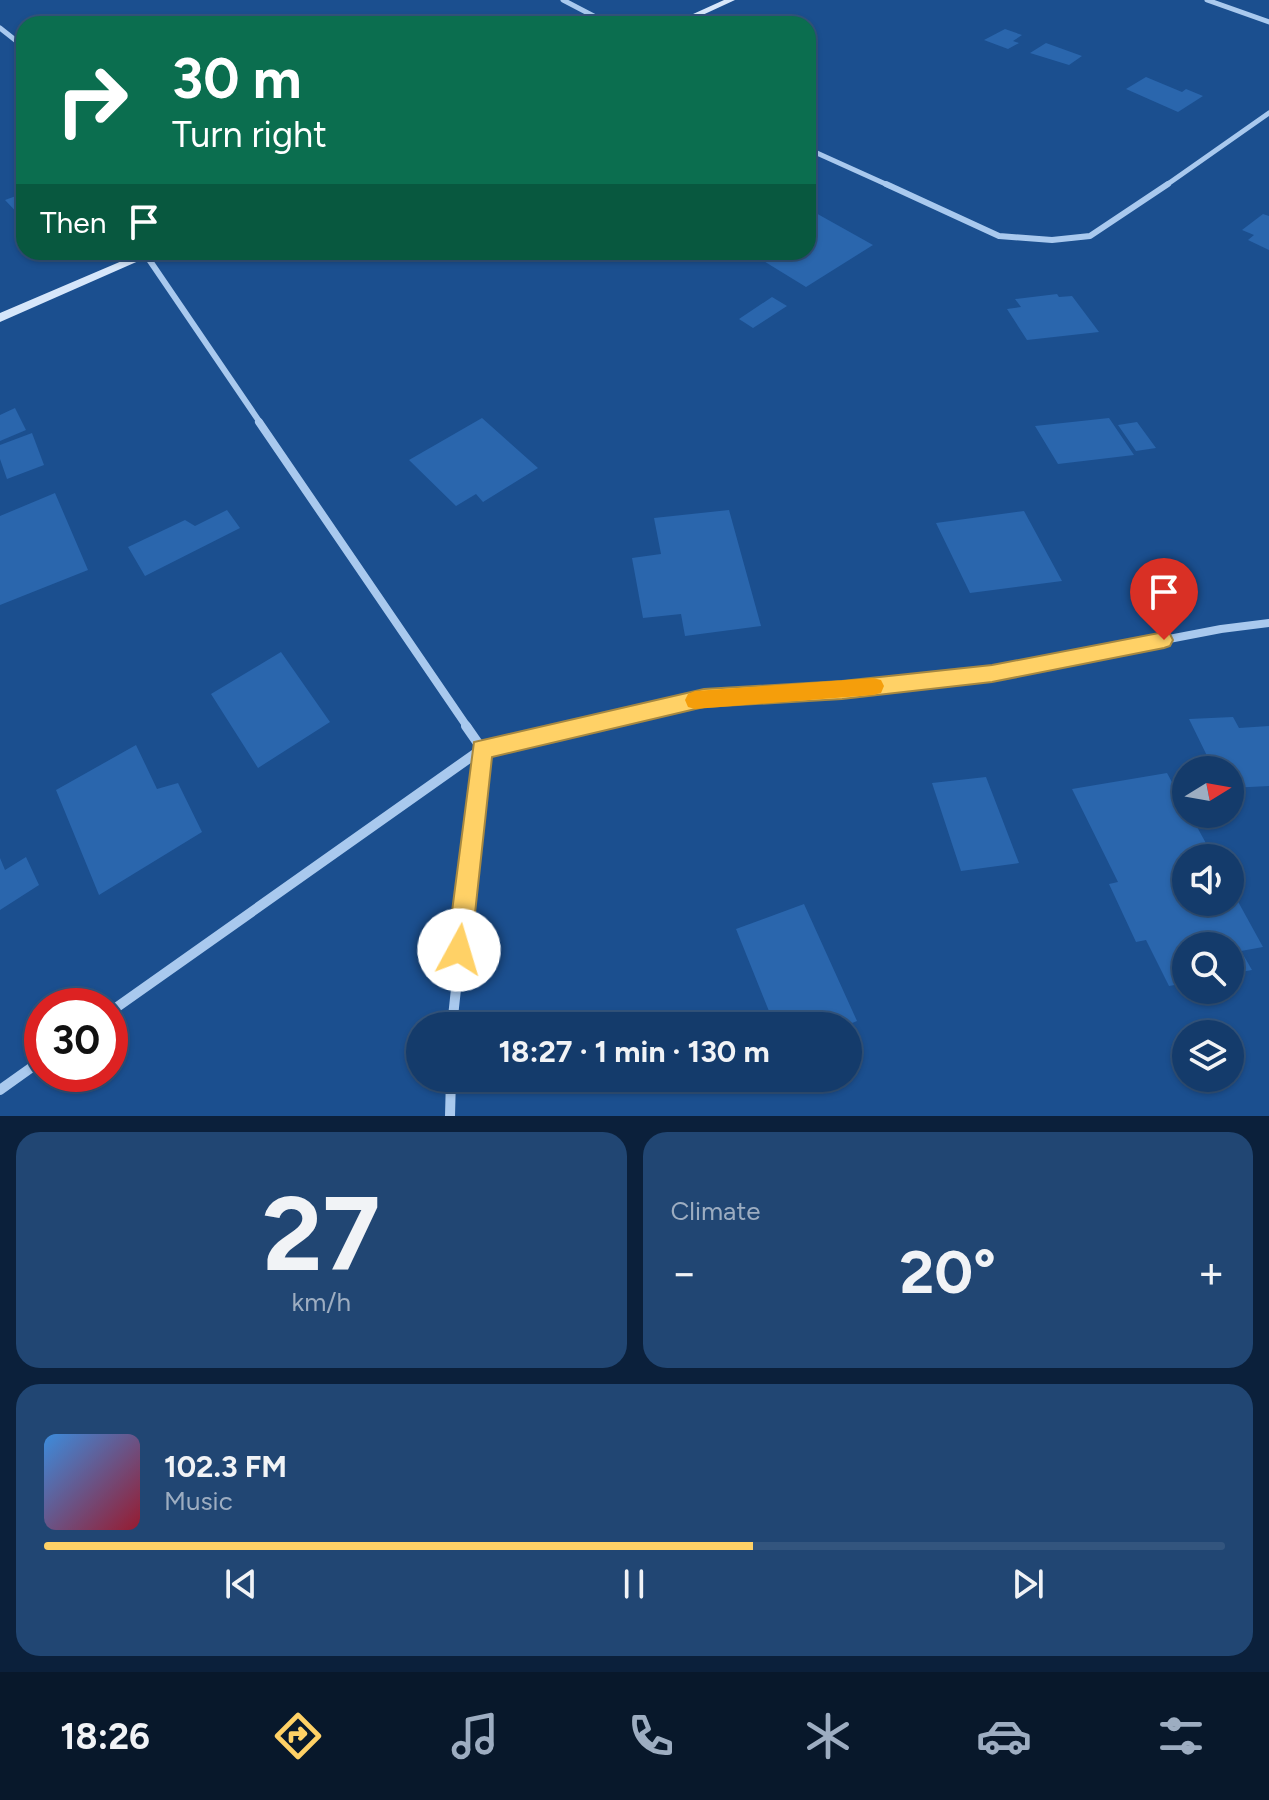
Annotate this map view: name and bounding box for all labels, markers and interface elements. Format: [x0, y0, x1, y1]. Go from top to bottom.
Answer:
text: 30 m [172, 45, 302, 112]
icon: right [40, 48, 144, 152]
text: Turn right [172, 113, 327, 156]
icon: arrive [122, 200, 166, 244]
text: Then [40, 204, 106, 241]
pin [1130, 558, 1198, 640]
icon: arrive [1142, 570, 1186, 614]
north arrow [1172, 756, 1244, 828]
map controls [1172, 756, 1244, 1092]
button: sound [1172, 844, 1244, 916]
position arrow [417, 908, 501, 992]
button: search [1172, 932, 1244, 1004]
speed limit sign: 30 [24, 988, 128, 1092]
button: layers [1172, 1020, 1244, 1092]
text: 18:27 · 1 min · 130 m [498, 1033, 770, 1070]
text: 27 [262, 1171, 380, 1296]
text: Climate [671, 1195, 760, 1227]
text: 20° [900, 1236, 996, 1308]
text: − [671, 1246, 698, 1299]
text: + [1198, 1246, 1225, 1299]
text: km/h [292, 1286, 351, 1318]
text: 102.3 FM [164, 1448, 287, 1485]
text: Music [164, 1485, 233, 1517]
icon: previous [219, 1562, 263, 1606]
icon: pause [612, 1562, 656, 1606]
icon: next [1006, 1562, 1050, 1606]
icon: directions [270, 1708, 326, 1764]
icon: music [447, 1708, 503, 1764]
icon: phone [623, 1708, 679, 1764]
icon: climate [800, 1708, 856, 1764]
icon: car [976, 1708, 1032, 1764]
icon: filters [1153, 1708, 1209, 1764]
text: 18:26 [60, 1715, 150, 1758]

